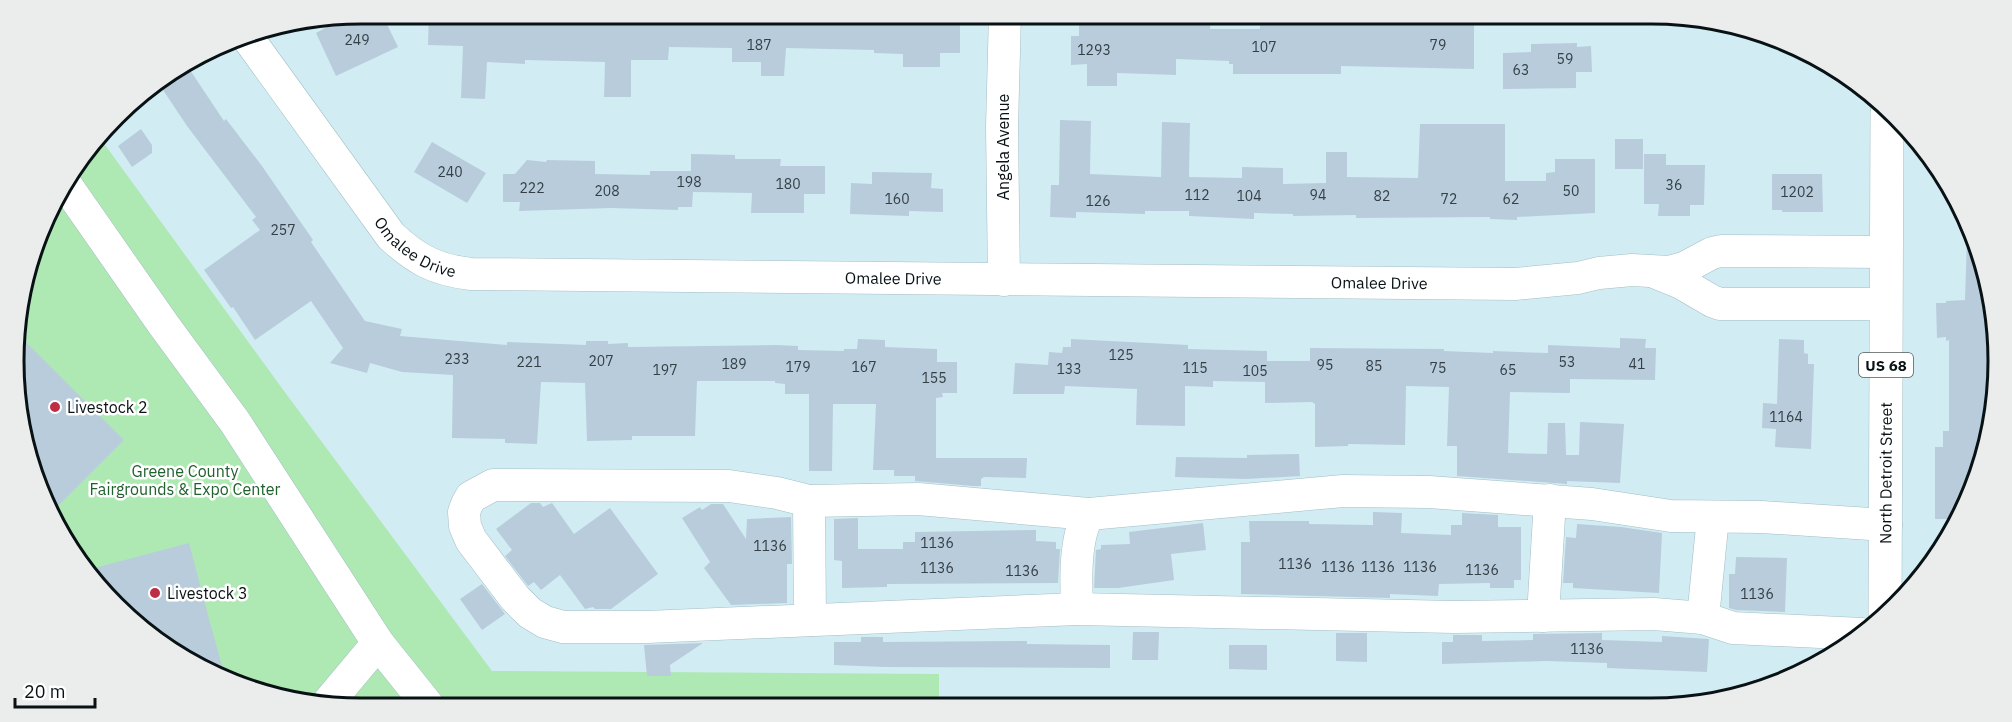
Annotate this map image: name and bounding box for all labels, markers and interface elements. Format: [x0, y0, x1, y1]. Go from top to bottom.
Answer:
house number: 249 [344, 31, 370, 49]
house number: 187 [746, 36, 772, 54]
house number: 79 [1430, 36, 1446, 54]
house number: 107 [1251, 38, 1277, 56]
house number: 1293 [1077, 41, 1111, 59]
house number: 59 [1557, 50, 1573, 68]
house number: 63 [1513, 61, 1529, 79]
street label: Angela Avenue [993, 93, 1013, 200]
house number: 240 [437, 163, 463, 181]
house number: 198 [676, 173, 702, 191]
house number: 180 [775, 175, 801, 193]
house number: 36 [1666, 176, 1682, 194]
house number: 222 [519, 179, 545, 197]
house number: 208 [594, 182, 620, 200]
house number: 50 [1563, 182, 1579, 200]
house number: 1202 [1780, 183, 1814, 201]
house number: 112 [1184, 186, 1210, 204]
house number: 94 [1310, 186, 1326, 204]
house number: 104 [1236, 187, 1262, 205]
house number: 82 [1374, 187, 1390, 205]
house number: 160 [884, 190, 910, 208]
house number: 72 [1441, 190, 1457, 208]
house number: 62 [1503, 190, 1519, 208]
house number: 126 [1085, 192, 1111, 210]
street label: Omalee Drive [370, 213, 458, 282]
house number: 257 [270, 221, 296, 239]
street label: Omalee Drive [845, 268, 942, 289]
street label: Omalee Drive [1331, 272, 1428, 293]
house number: 125 [1108, 346, 1134, 364]
house number: 233 [444, 350, 470, 368]
house number: 207 [588, 352, 614, 370]
house number: 221 [516, 353, 542, 371]
house number: 53 [1559, 353, 1575, 371]
road number: US 68 [1859, 353, 1913, 377]
house number: 189 [721, 355, 747, 373]
house number: 41 [1629, 355, 1645, 373]
house number: 95 [1317, 356, 1333, 374]
house number: 85 [1366, 357, 1382, 375]
house number: 179 [785, 358, 811, 376]
house number: 167 [851, 358, 877, 376]
house number: 115 [1182, 359, 1208, 377]
house number: 75 [1430, 359, 1446, 377]
house number: 133 [1056, 360, 1082, 378]
house number: 197 [652, 361, 678, 379]
house number: 65 [1500, 361, 1516, 379]
house number: 105 [1242, 362, 1268, 380]
house number: 155 [921, 369, 947, 387]
place label: Livestock 2 [67, 397, 148, 417]
marker: Livestock 2 [48, 400, 62, 414]
street label: North Detroit Street [1875, 402, 1896, 544]
house number: 1164 [1769, 408, 1803, 426]
park label: Greene County Fairgrounds & Expo Center [90, 461, 281, 499]
house number: 1136 [920, 534, 954, 552]
house number: 1136 [753, 537, 787, 555]
house number: 1136 [1278, 555, 1312, 573]
house number: 1136 [1321, 558, 1355, 576]
house number: 1136 [1361, 558, 1395, 576]
house number: 1136 [1403, 558, 1437, 576]
house number: 1136 [920, 559, 954, 577]
house number: 1136 [1465, 561, 1499, 579]
house number: 1136 [1005, 562, 1039, 580]
place label: Livestock 3 [167, 583, 248, 603]
house number: 1136 [1740, 585, 1774, 603]
marker: Livestock 3 [148, 586, 162, 600]
house number: 1136 [1570, 640, 1604, 658]
scale bar [15, 671, 94, 709]
text: 20 m [24, 680, 66, 703]

